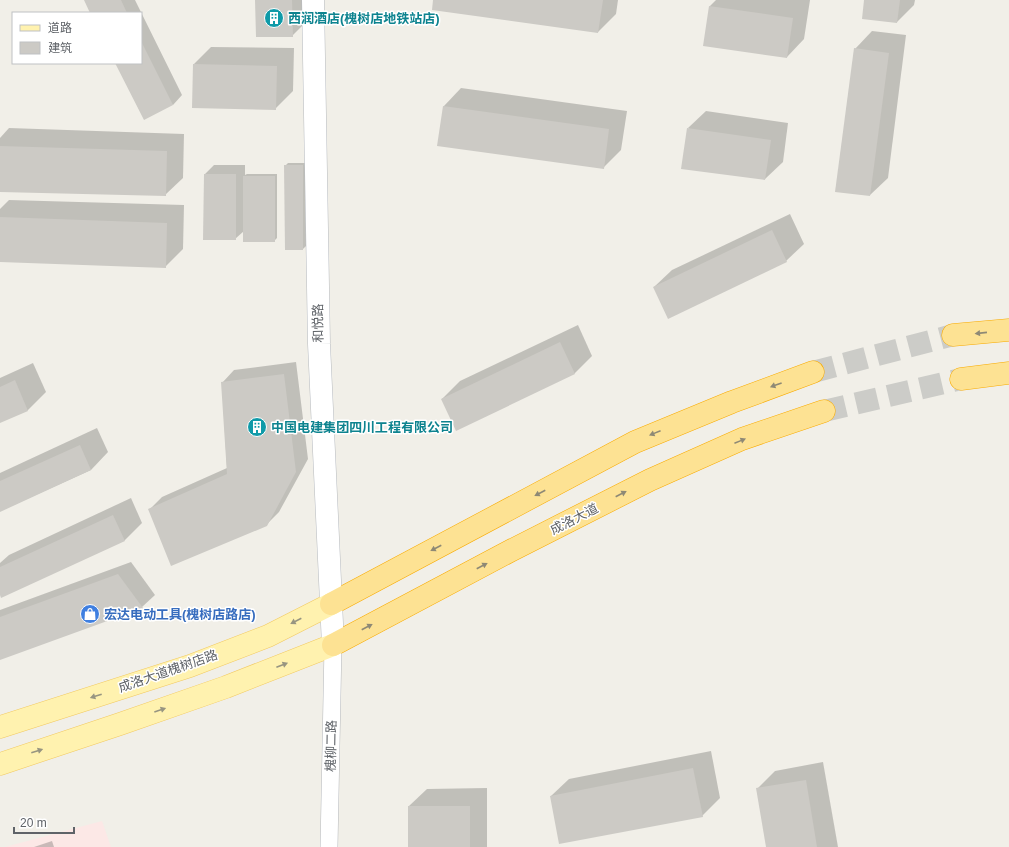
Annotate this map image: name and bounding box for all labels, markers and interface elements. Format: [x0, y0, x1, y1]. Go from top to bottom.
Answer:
building icon: 西润酒店(槐树店地铁站店) [263, 7, 285, 29]
place label: 西润酒店(槐树店地铁站店) [288, 11, 440, 26]
legend [12, 12, 142, 64]
text: 道路 [48, 21, 72, 35]
text: 建筑 [48, 41, 72, 55]
street label: 和悦路 [310, 303, 326, 343]
one-way arrow [975, 329, 987, 336]
one-way arrow [770, 383, 782, 389]
building icon: 中国电建集团四川工程有限公司 [246, 416, 268, 438]
place label: 中国电建集团四川工程有限公司 [271, 420, 453, 435]
one-way arrow [649, 431, 661, 437]
one-way arrow [734, 437, 746, 443]
one-way arrow [534, 490, 546, 496]
one-way arrow [616, 491, 627, 498]
street label: 成洛大道 [547, 501, 601, 537]
one-way arrow [431, 545, 442, 551]
one-way arrow [477, 563, 488, 569]
shop icon: 宏达电动工具(槐树店路店) [79, 603, 101, 625]
place label: 宏达电动工具(槐树店路店) [104, 607, 256, 622]
one-way arrow [290, 618, 302, 625]
one-way arrow [362, 623, 373, 630]
street label: 成洛大道槐树店路 [116, 647, 220, 695]
one-way arrow [277, 661, 289, 667]
one-way arrow [89, 693, 101, 699]
one-way arrow [155, 707, 167, 713]
street label: 槐柳二路 [323, 720, 339, 772]
one-way arrow [31, 748, 43, 754]
scale bar [14, 809, 74, 835]
text: 20 m [20, 816, 47, 830]

